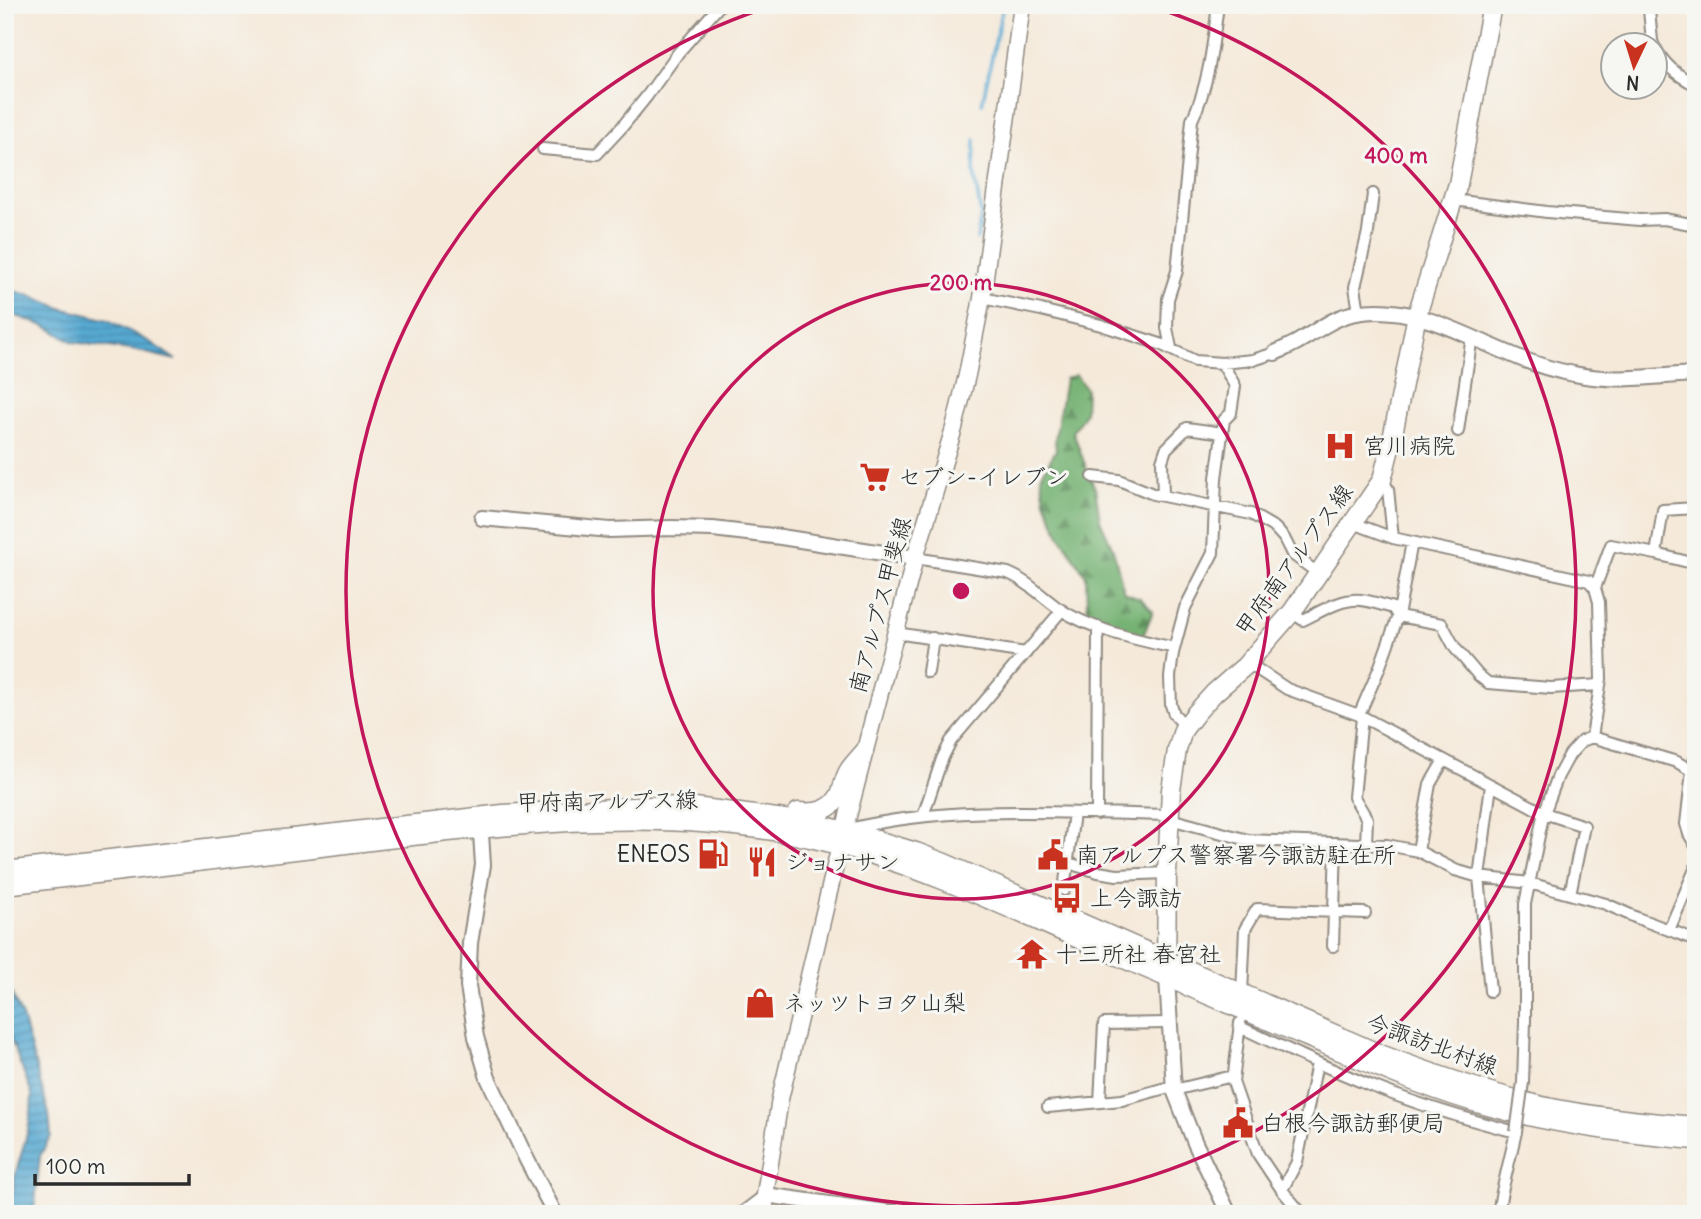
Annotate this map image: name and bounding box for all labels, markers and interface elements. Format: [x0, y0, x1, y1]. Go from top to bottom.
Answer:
north arrow [1600, 32, 1670, 102]
text: N [1625, 71, 1640, 95]
text: 400 m [1364, 142, 1428, 169]
text: 200 m [930, 269, 993, 296]
hospital icon: 宮川病院 [1323, 429, 1357, 463]
place label: 宮川病院 [1363, 431, 1455, 460]
supermarket icon: セブン-イレブン [858, 460, 892, 494]
place label: セブン-イレブン [898, 462, 1069, 491]
street label: 甲府南アルプス線 [1228, 478, 1359, 642]
street label: 南アルプス甲斐線 [842, 513, 917, 696]
centre of rings [949, 579, 973, 603]
street label: 甲府南アルプス線 [516, 784, 698, 817]
fuel station icon: ENEOS [696, 837, 730, 871]
public building icon: 南アルプス警察署今諏訪駐在所 [1036, 838, 1070, 872]
place label: ENEOS [617, 839, 690, 868]
place label: 南アルプス警察署今諏訪駐在所 [1076, 840, 1396, 869]
restaurant icon: ジョナサン [745, 845, 779, 879]
place label: ジョナサン [785, 847, 900, 876]
bus stop icon: 上今諏訪 [1050, 881, 1084, 915]
place label: 上今諏訪 [1090, 883, 1182, 912]
temple icon: 十三所社 春宮社 [1015, 937, 1049, 971]
place label: 十三所社 春宮社 [1055, 939, 1221, 968]
shop icon: ネッツトヨタ山梨 [743, 986, 777, 1020]
place label: ネッツトヨタ山梨 [783, 988, 966, 1017]
street label: 今諏訪北村線 [1362, 1006, 1502, 1081]
public building icon: 白根今諏訪郵便局 [1221, 1106, 1255, 1140]
place label: 白根今諏訪郵便局 [1261, 1108, 1445, 1137]
scale bar [35, 1142, 189, 1186]
text: 100 m [46, 1153, 105, 1180]

